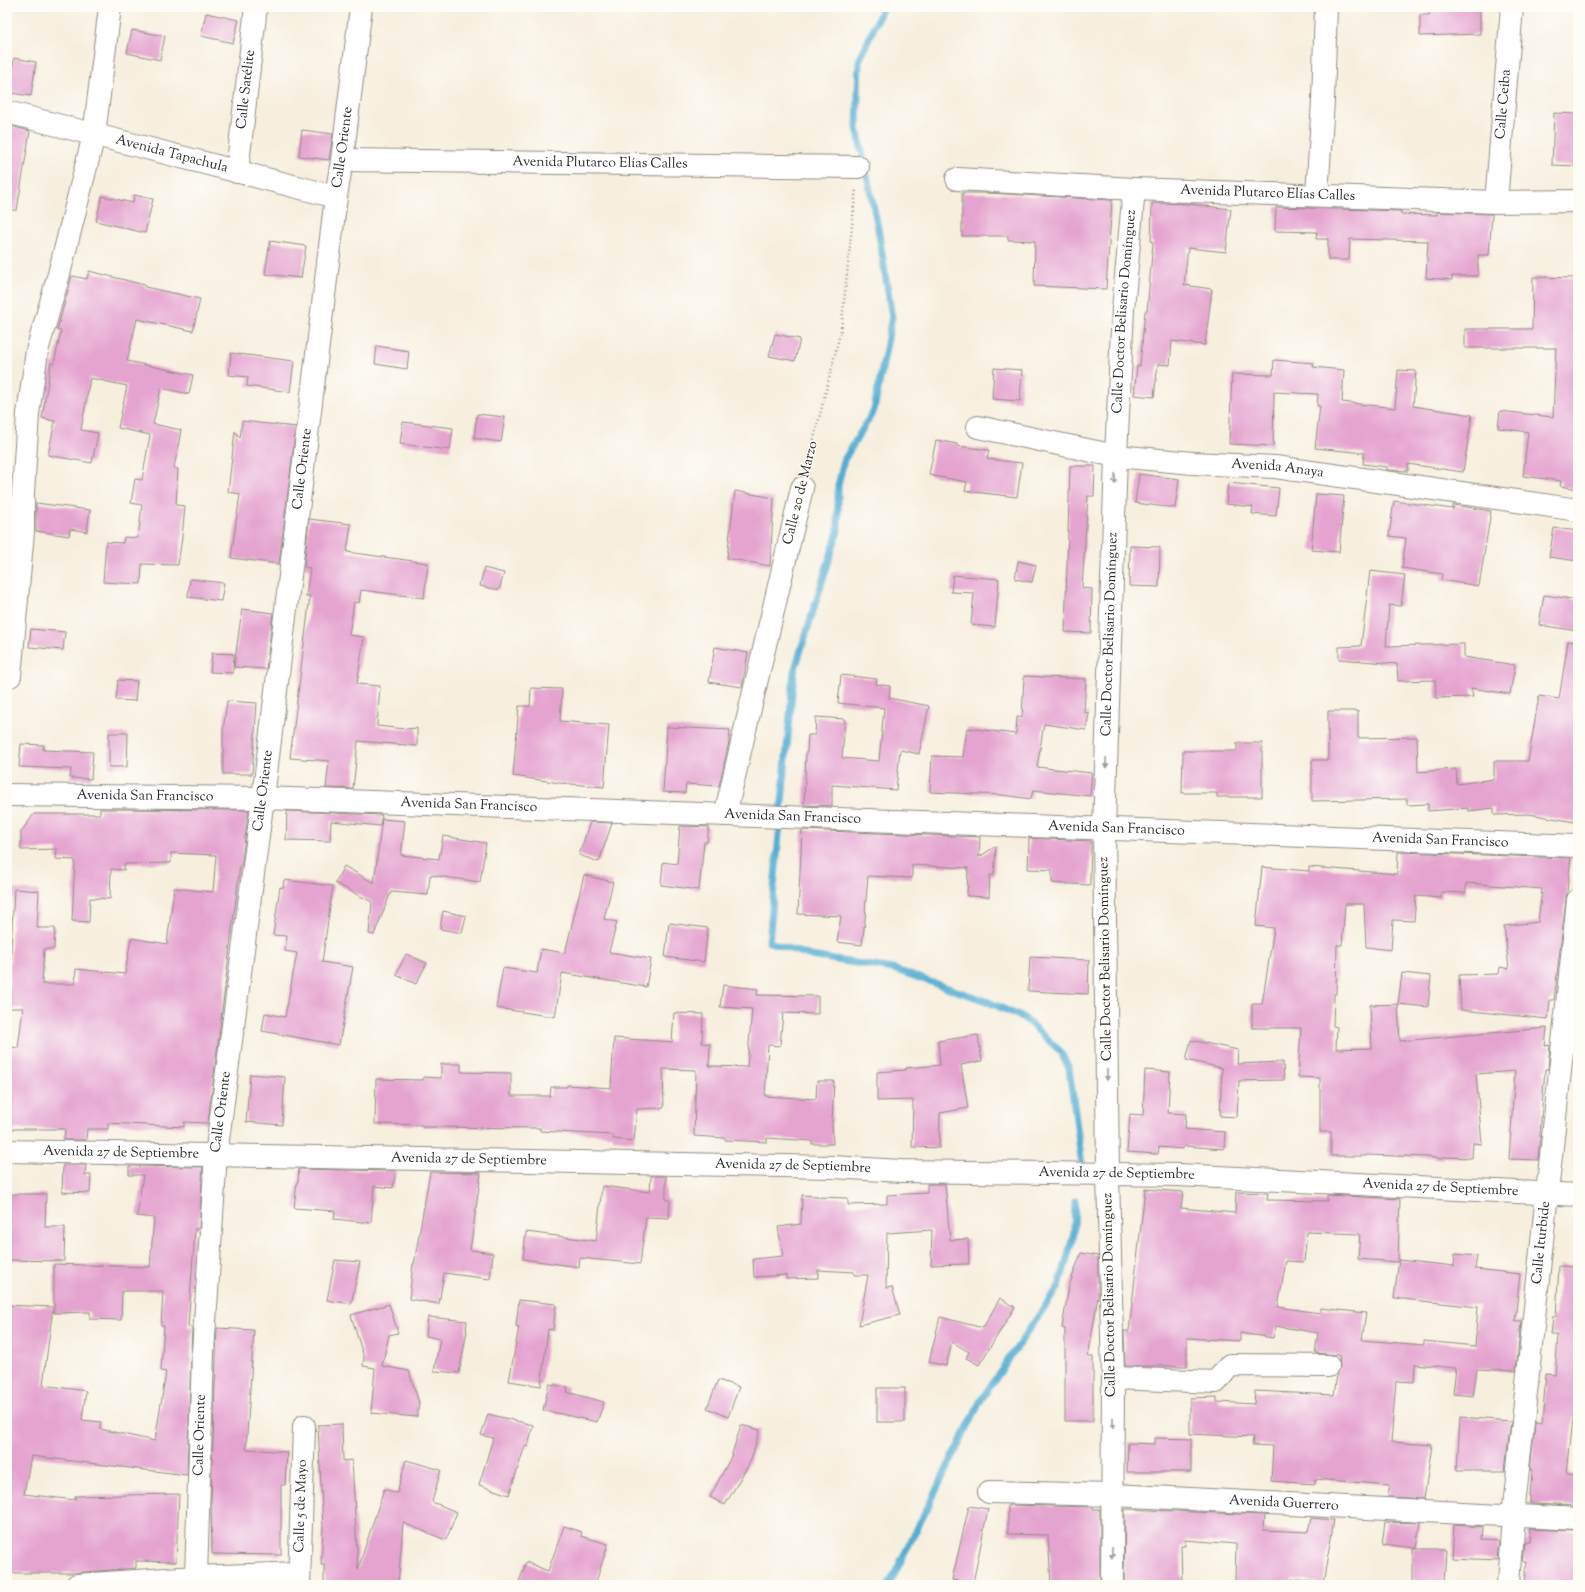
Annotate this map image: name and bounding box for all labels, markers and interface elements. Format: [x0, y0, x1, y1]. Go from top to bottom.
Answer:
street label: Calle Satélite [232, 49, 261, 130]
street label: Calle Ceiba [1491, 68, 1517, 140]
street label: Calle Oriente [328, 106, 359, 190]
street label: Avenida Tapachula [113, 130, 230, 179]
street label: Avenida Plutarco Elías Calles [512, 152, 688, 175]
street label: Avenida Plutarco Elías Calles [1180, 181, 1356, 207]
street label: Calle Doctor Belisario Domínguez [1108, 209, 1142, 414]
street label: Calle Oriente [288, 427, 318, 511]
street label: Calle 20 de Marzo [778, 439, 824, 547]
street label: Avenida Anaya [1231, 455, 1326, 484]
one-way arrow [1112, 473, 1118, 486]
street label: Calle Doctor Belisario Domínguez [1097, 532, 1124, 737]
street label: Calle Oriente [249, 749, 279, 833]
one-way arrow [1103, 757, 1109, 770]
street label: Avenida San Francisco [76, 786, 214, 807]
street label: Avenida San Francisco [400, 793, 538, 818]
street label: Avenida San Francisco [724, 805, 862, 830]
street label: Avenida San Francisco [1048, 817, 1186, 842]
street label: Avenida San Francisco [1371, 828, 1509, 853]
street label: Calle Doctor Belisario Domínguez [1094, 857, 1118, 1061]
one-way arrow [1104, 1069, 1110, 1082]
street label: Calle Oriente [206, 1070, 237, 1154]
street label: Avenida 27 de Septiembre [43, 1142, 199, 1165]
street label: Avenida 27 de Septiembre [391, 1148, 547, 1171]
street label: Avenida 27 de Septiembre [715, 1155, 871, 1179]
street label: Avenida 27 de Septiembre [1039, 1163, 1195, 1186]
street label: Avenida 27 de Septiembre [1362, 1174, 1519, 1202]
street label: Calle Doctor Belisario Domínguez [1098, 1193, 1122, 1397]
street label: Calle Iturbide [1528, 1200, 1556, 1285]
street label: Calle Oriente [189, 1394, 212, 1476]
one-way arrow [1110, 1417, 1116, 1430]
street label: Calle 5 de Mayo [290, 1459, 313, 1553]
street label: Avenida Guerrero [1228, 1491, 1339, 1517]
one-way arrow [1109, 1547, 1115, 1560]

